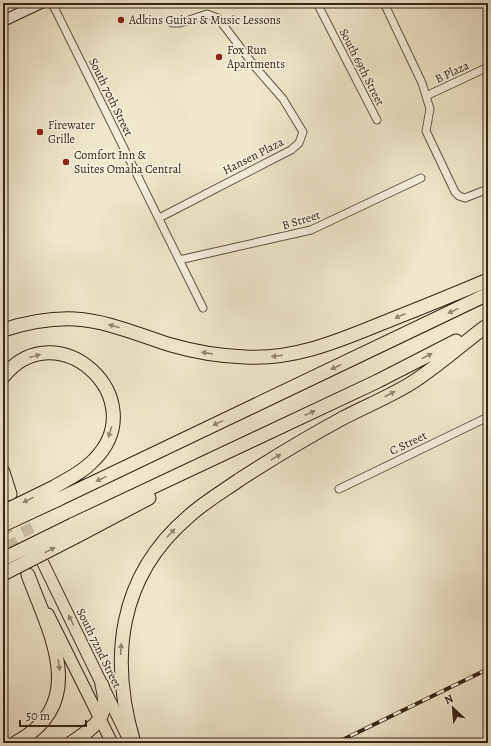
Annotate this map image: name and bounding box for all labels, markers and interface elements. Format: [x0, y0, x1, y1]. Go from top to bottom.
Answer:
place label: Adkins Guitar & Music Lessons [128, 12, 281, 28]
marker: Adkins Guitar & Music Lessons [116, 15, 126, 25]
street label: South 69th Street [336, 26, 388, 108]
place label: Fox Run Apartments [226, 42, 285, 72]
marker: Fox Run Apartments [214, 52, 224, 62]
street label: South 70th Street [85, 55, 137, 139]
street label: B Plaza [432, 57, 472, 87]
place label: Firewater Grille [48, 117, 95, 147]
marker: Firewater Grille [35, 127, 45, 137]
street label: Hansen Plaza [220, 134, 287, 178]
place label: Comfort Inn & Suites Omaha Central [74, 147, 181, 177]
marker: Comfort Inn & Suites Omaha Central [61, 157, 71, 167]
street label: B Street [280, 207, 322, 233]
one-way arrow [447, 308, 459, 314]
one-way arrow [394, 314, 406, 320]
one-way arrow [108, 323, 120, 329]
one-way arrow [200, 350, 213, 356]
one-way arrow [29, 353, 41, 359]
one-way arrow [271, 353, 283, 359]
one-way arrow [422, 353, 433, 359]
one-way arrow [330, 364, 341, 370]
one-way arrow [384, 391, 396, 397]
one-way arrow [305, 410, 316, 416]
one-way arrow [213, 420, 224, 426]
one-way arrow [107, 426, 113, 438]
street label: C Street [387, 427, 429, 459]
one-way arrow [270, 453, 282, 460]
one-way arrow [95, 476, 107, 482]
one-way arrow [23, 496, 34, 503]
one-way arrow [166, 528, 176, 538]
one-way arrow [44, 547, 56, 553]
street label: South 72nd Street [73, 605, 125, 691]
one-way arrow [68, 614, 74, 625]
one-way arrow [118, 643, 124, 656]
one-way arrow [56, 659, 62, 671]
north arrow [433, 688, 473, 728]
text: N [442, 691, 456, 708]
scale bar [20, 702, 86, 728]
text: 50 m [26, 708, 50, 724]

